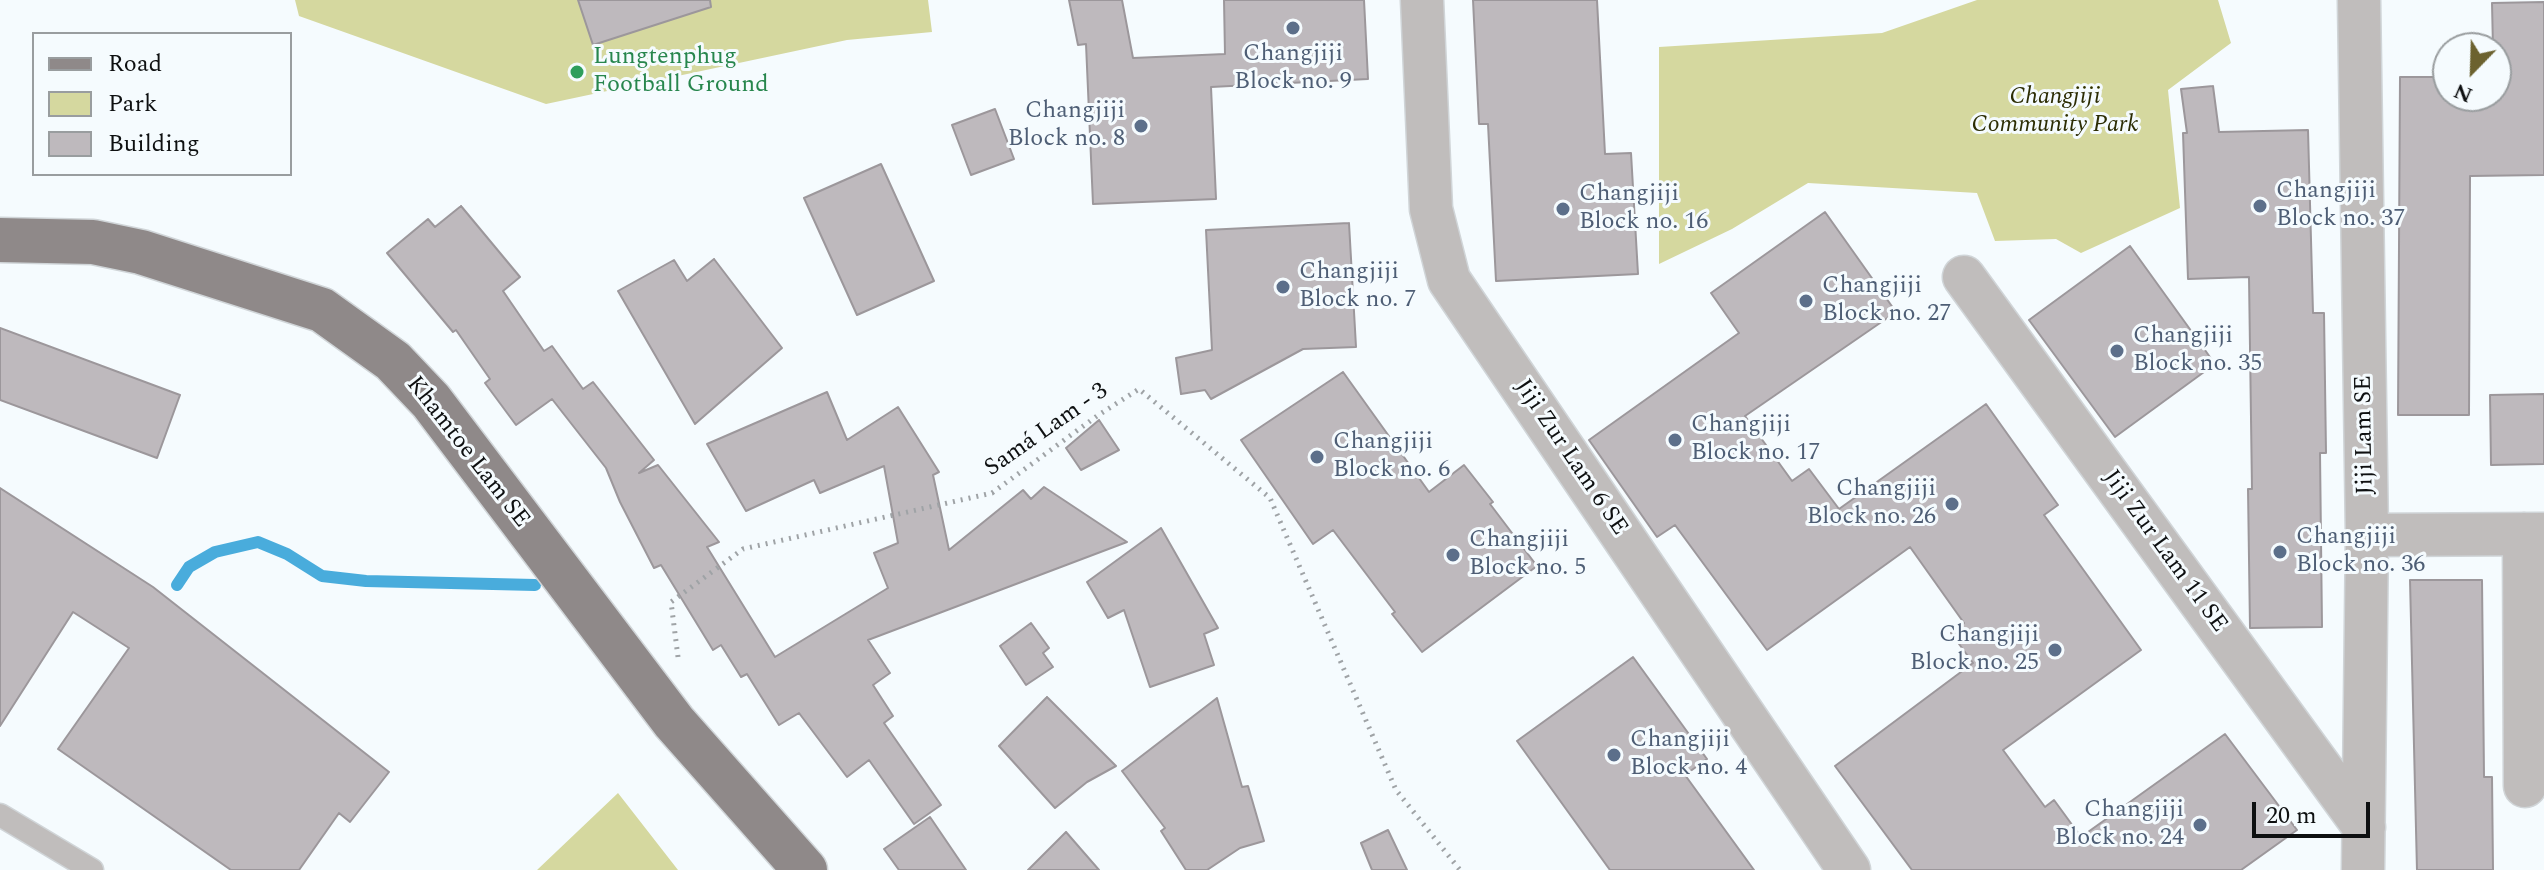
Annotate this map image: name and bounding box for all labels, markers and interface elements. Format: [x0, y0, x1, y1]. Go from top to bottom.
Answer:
marker: Changjiji Block no. 9 [1284, 19, 1302, 37]
legend [32, 32, 292, 176]
north arrow [2432, 32, 2512, 112]
place label: Changjiji Block no. 9 [1234, 41, 1352, 97]
place label: Lungtenphug Football Ground [593, 44, 769, 100]
text: Road [108, 46, 162, 82]
marker: Lungtenphug Football Ground [568, 63, 586, 81]
text: N [2449, 74, 2478, 111]
park label: Changjiji Community Park [1972, 84, 2138, 140]
text: Park [108, 86, 158, 122]
place label: Changjiji Block no. 8 [1008, 98, 1125, 154]
marker: Changjiji Block no. 8 [1132, 117, 1150, 135]
text: Building [108, 126, 200, 162]
place label: Changjiji Block no. 37 [2276, 178, 2405, 234]
place label: Changjiji Block no. 16 [1579, 181, 1708, 237]
marker: Changjiji Block no. 37 [2251, 197, 2269, 215]
marker: Changjiji Block no. 16 [1554, 200, 1572, 218]
place label: Changjiji Block no. 7 [1299, 259, 1416, 315]
place label: Changjiji Block no. 27 [1822, 273, 1951, 329]
marker: Changjiji Block no. 7 [1274, 278, 1292, 296]
marker: Changjiji Block no. 27 [1797, 292, 1815, 310]
place label: Changjiji Block no. 35 [2133, 323, 2262, 379]
marker: Changjiji Block no. 35 [2108, 342, 2126, 360]
street label: Khamtoe Lam SE [399, 372, 535, 534]
street label: Jiji Zur Lam 6 SE [1507, 374, 1633, 542]
street label: Jiji Lam SE [2351, 375, 2381, 495]
street label: Samá Lam - 3 [980, 378, 1114, 484]
place label: Changjiji Block no. 17 [1691, 412, 1820, 468]
place label: Changjiji Block no. 6 [1333, 429, 1450, 485]
marker: Changjiji Block no. 17 [1666, 431, 1684, 449]
marker: Changjiji Block no. 6 [1308, 448, 1326, 466]
street label: Jiji Zur Lam 11 SE [2095, 465, 2233, 639]
place label: Changjiji Block no. 26 [1807, 476, 1936, 532]
marker: Changjiji Block no. 26 [1943, 495, 1961, 513]
place label: Changjiji Block no. 36 [2296, 524, 2425, 580]
place label: Changjiji Block no. 5 [1469, 527, 1586, 583]
marker: Changjiji Block no. 36 [2271, 543, 2289, 561]
marker: Changjiji Block no. 5 [1444, 546, 1462, 564]
place label: Changjiji Block no. 25 [1910, 622, 2039, 678]
marker: Changjiji Block no. 25 [2046, 641, 2064, 659]
place label: Changjiji Block no. 4 [1630, 727, 1747, 783]
marker: Changjiji Block no. 4 [1605, 746, 1623, 764]
scale bar [2256, 786, 2374, 836]
place label: Changjiji Block no. 24 [2055, 797, 2184, 853]
text: 20 m [2266, 798, 2317, 834]
marker: Changjiji Block no. 24 [2191, 816, 2209, 834]

